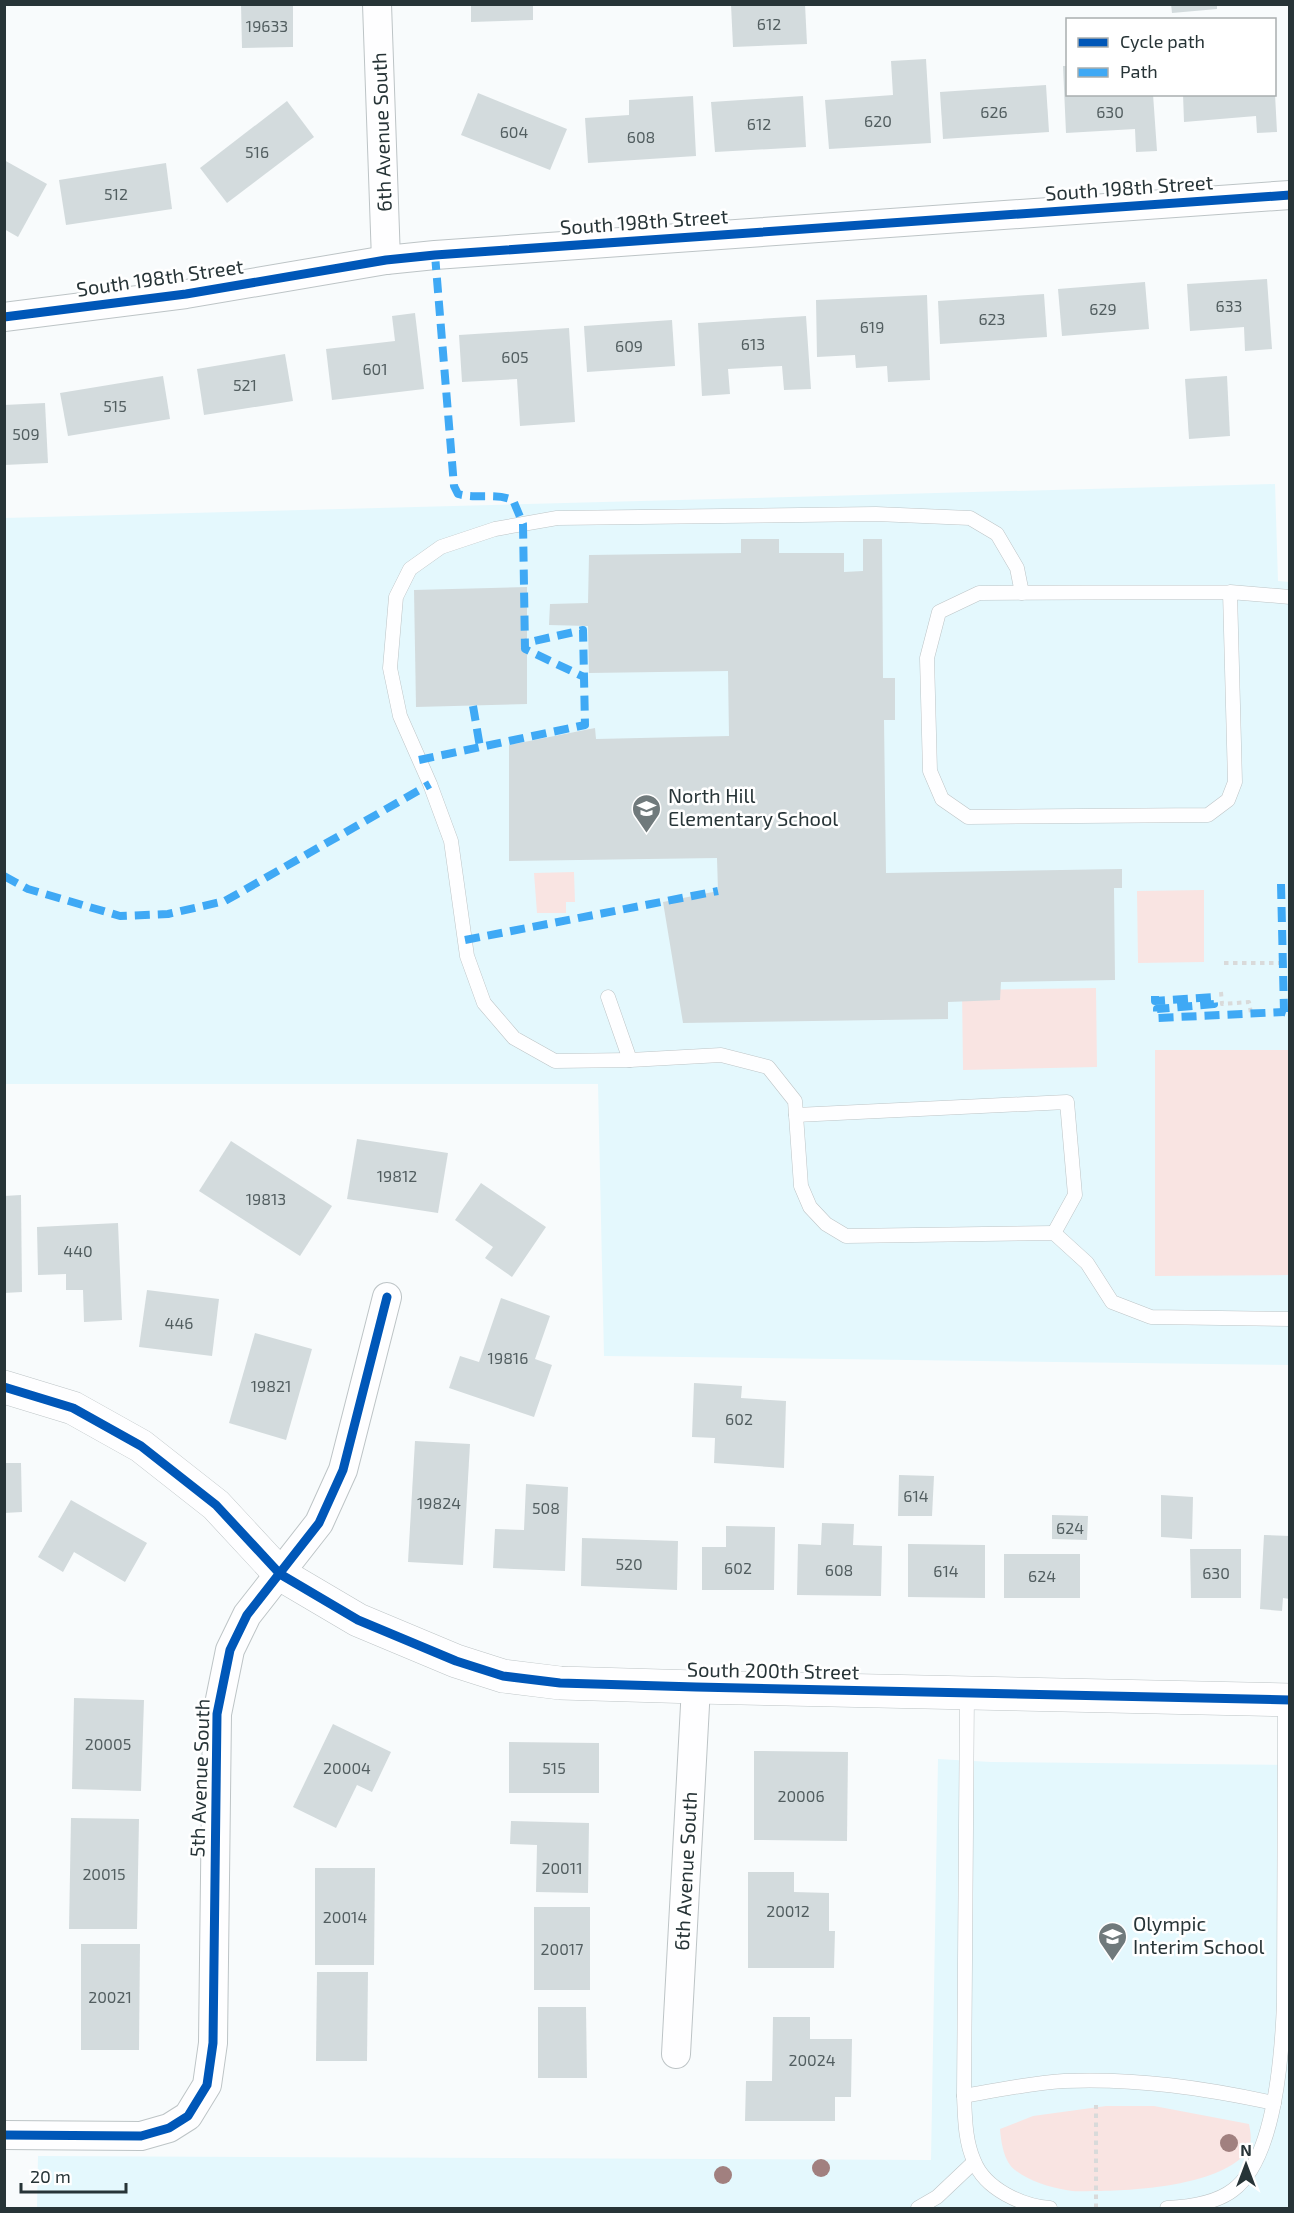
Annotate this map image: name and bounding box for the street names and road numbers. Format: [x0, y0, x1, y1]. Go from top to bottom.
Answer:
street label: 6th Avenue South [366, 52, 396, 212]
street label: South 198th Street [1044, 169, 1214, 205]
street label: South 198th Street [559, 203, 729, 239]
street label: South 198th Street [75, 253, 245, 301]
street label: South 200th Street [687, 1656, 860, 1684]
street label: 5th Avenue South [184, 1698, 214, 1858]
street label: 6th Avenue South [669, 1791, 701, 1951]

